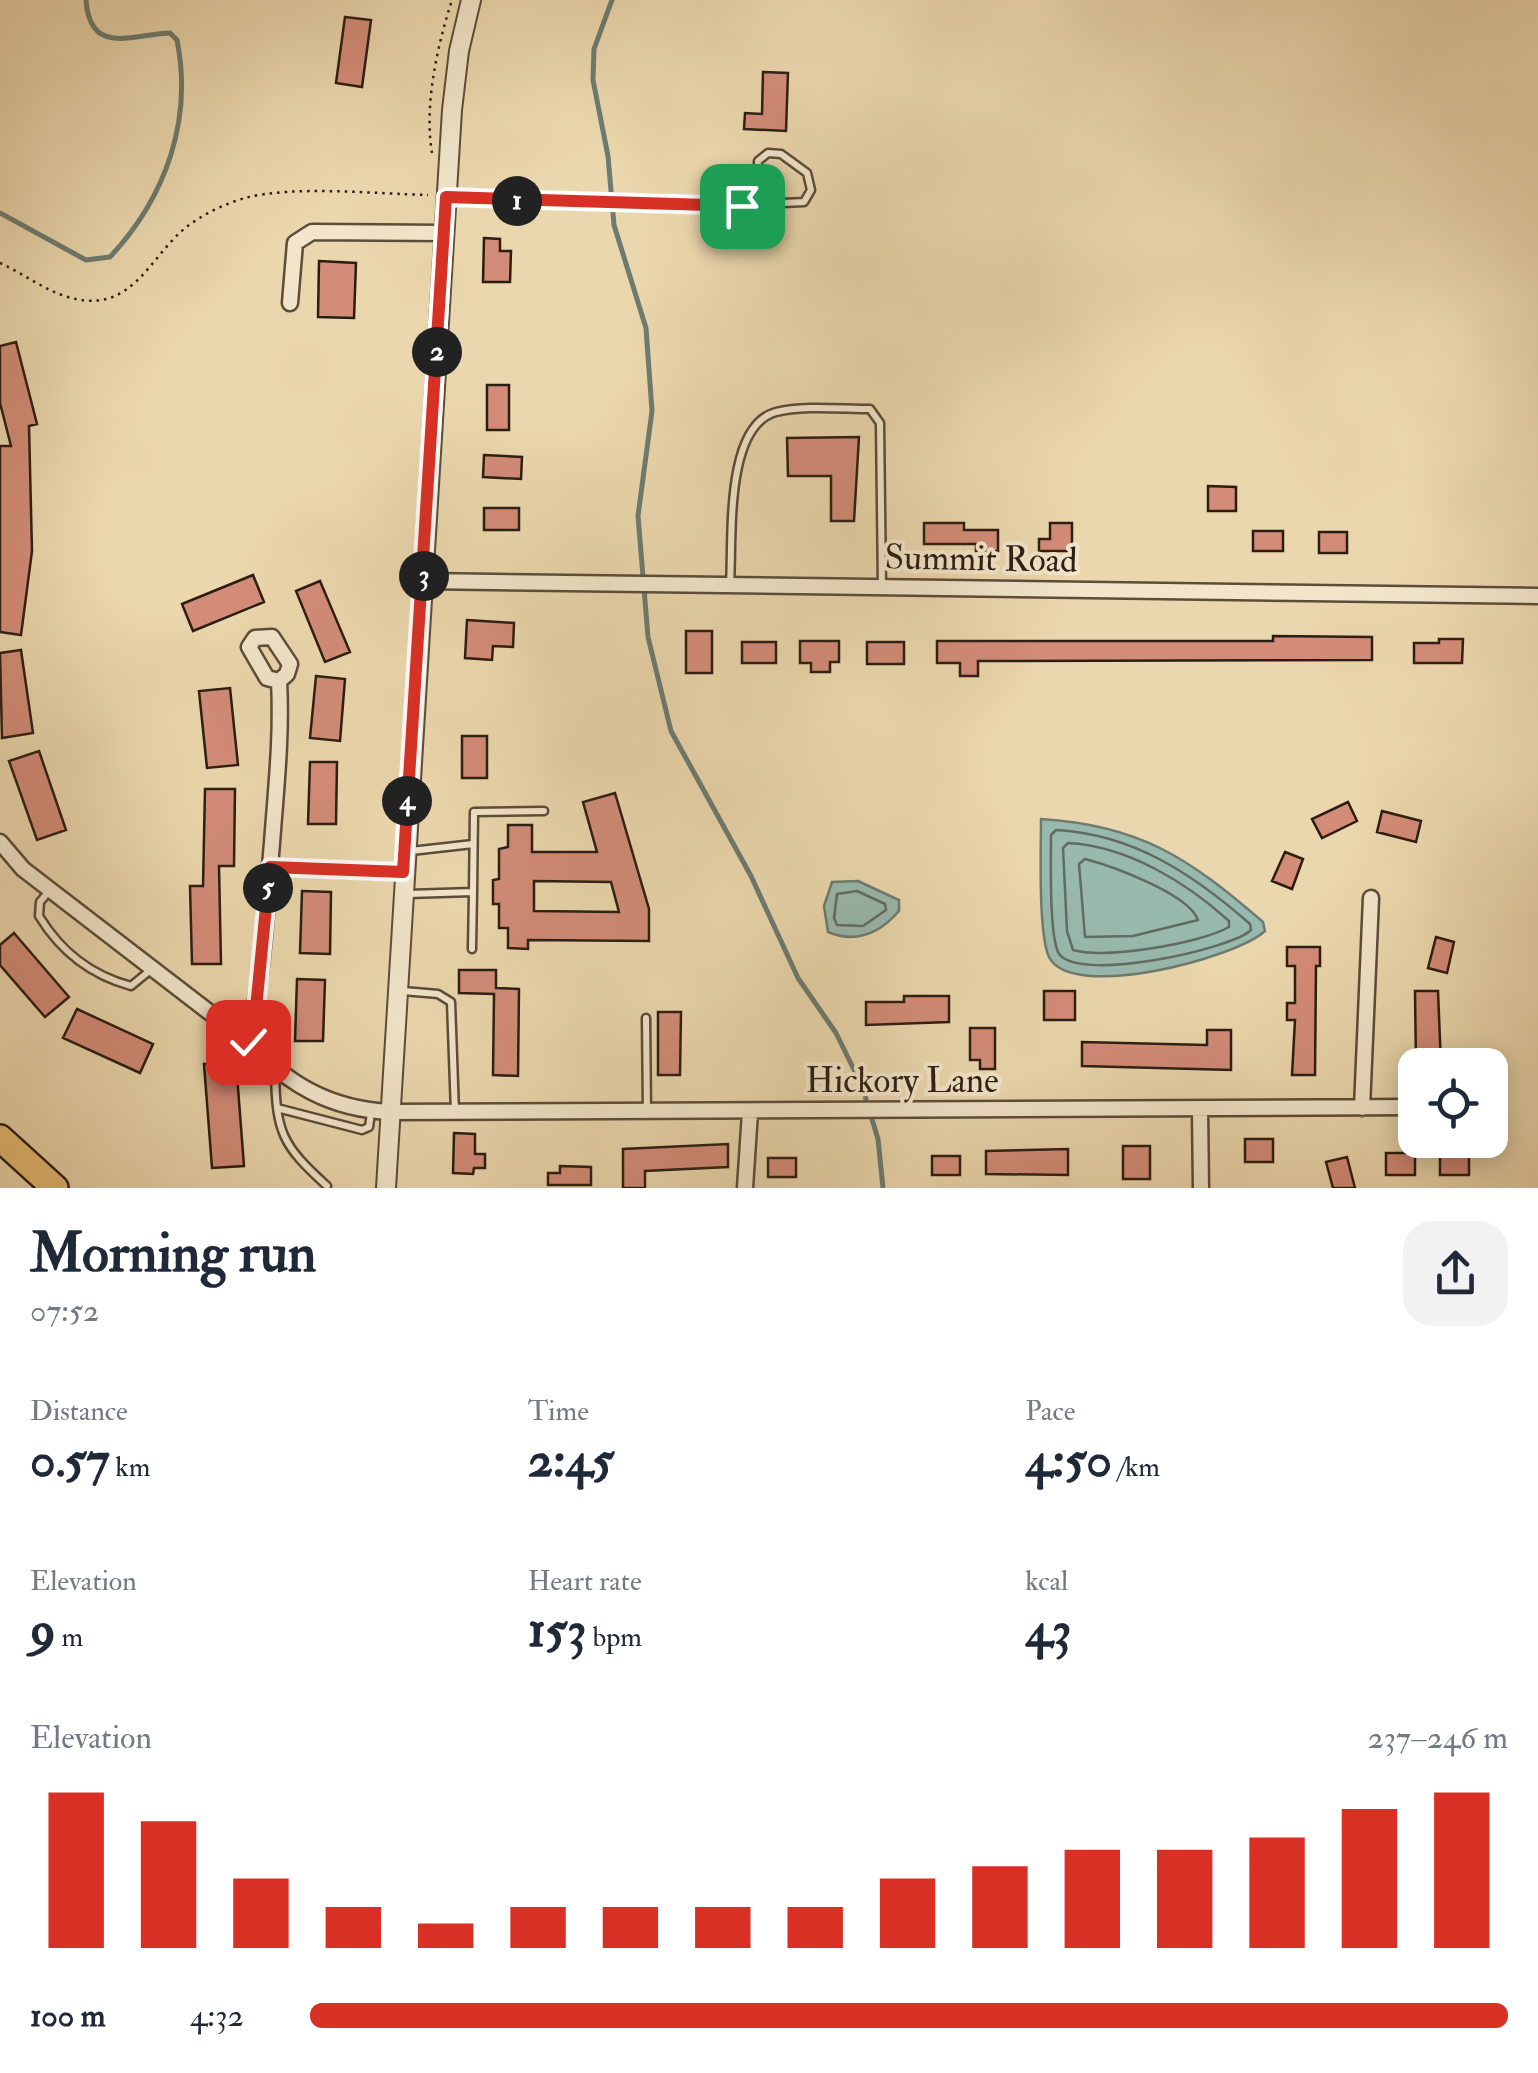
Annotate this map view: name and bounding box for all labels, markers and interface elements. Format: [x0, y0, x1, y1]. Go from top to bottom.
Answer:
pin [700, 164, 785, 249]
pin: 1 [492, 176, 542, 226]
icon: arrive [715, 179, 770, 234]
text: 1 [512, 183, 522, 218]
pin: 2 [412, 327, 462, 377]
text: 2 [430, 334, 444, 369]
street label: Summit Road [884, 535, 1078, 583]
pin: 3 [399, 551, 449, 601]
text: 3 [419, 558, 429, 593]
pin: 4 [382, 776, 432, 826]
text: 4 [399, 783, 415, 818]
pin: 5 [243, 863, 293, 913]
text: 5 [262, 870, 274, 905]
pin [206, 1000, 291, 1085]
icon: check [221, 1015, 276, 1070]
map controls [1398, 1048, 1508, 1158]
button: locate [1398, 1048, 1508, 1158]
street label: Hickory Lane [805, 1059, 999, 1103]
text: Morning run [30, 1219, 316, 1288]
button: share [1403, 1221, 1508, 1326]
text: 07:52 [30, 1291, 99, 1331]
text: Distance [30, 1394, 128, 1429]
text: Time [528, 1394, 589, 1429]
text: Pace [1025, 1394, 1076, 1429]
text: 0.57 [30, 1429, 109, 1492]
text: 2:45 [528, 1429, 614, 1492]
text: 4:50 [1025, 1429, 1112, 1492]
text: km [109, 1450, 150, 1485]
text: /km [1112, 1450, 1160, 1485]
text: Elevation [30, 1564, 137, 1599]
text: Heart rate [528, 1564, 642, 1599]
text: kcal [1025, 1564, 1068, 1599]
text: 9 [30, 1599, 56, 1662]
text: 153 [528, 1599, 587, 1662]
text: 43 [1025, 1599, 1071, 1662]
text: m [56, 1620, 83, 1655]
text: bpm [587, 1620, 642, 1655]
text: Elevation [30, 1718, 152, 1758]
text: 237–246 m [1367, 1718, 1508, 1758]
text: 100 m [30, 1996, 106, 2036]
text: 4:32 [190, 1996, 244, 2036]

